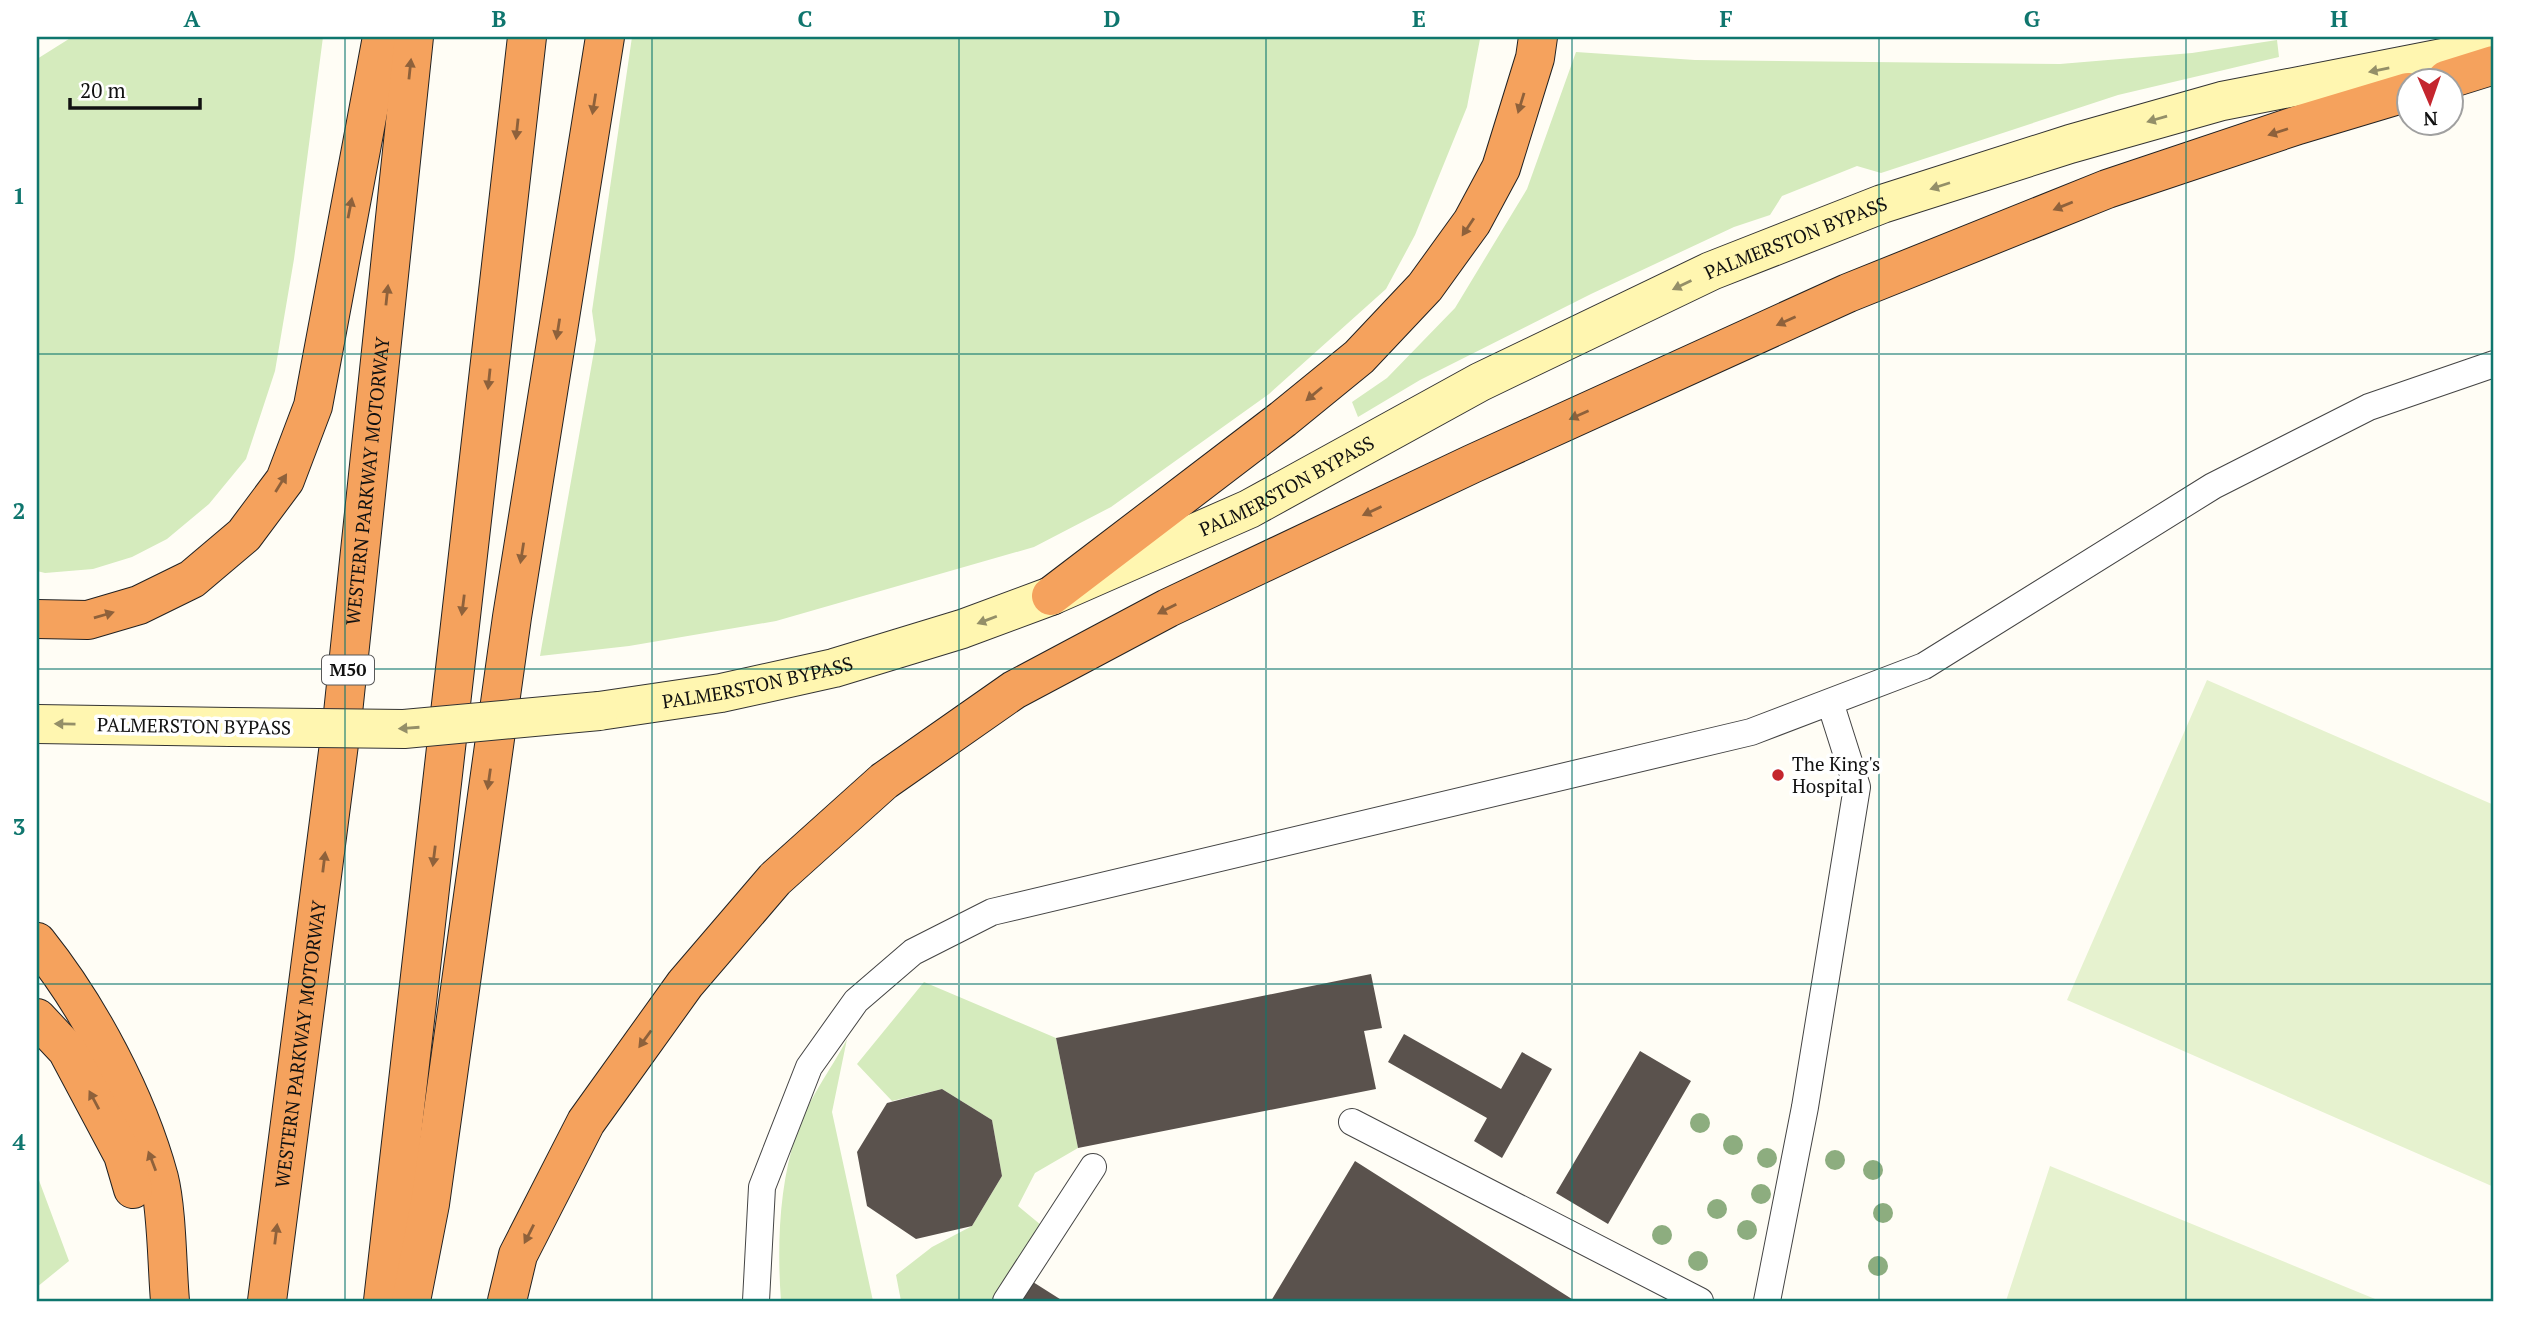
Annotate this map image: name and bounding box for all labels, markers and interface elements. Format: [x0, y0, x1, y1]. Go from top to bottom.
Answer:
text: A [184, 3, 201, 34]
text: B [492, 3, 507, 34]
text: C [798, 3, 813, 34]
text: D [1104, 3, 1121, 34]
text: E [1412, 3, 1426, 34]
text: F [1719, 3, 1733, 34]
text: G [2024, 3, 2041, 34]
text: H [2330, 3, 2348, 34]
one-way arrow [405, 58, 416, 80]
one-way arrow [2368, 64, 2390, 75]
scale bar [70, 66, 200, 110]
north arrow [2394, 66, 2464, 136]
text: 20 m [80, 76, 126, 104]
one-way arrow [1515, 92, 1526, 113]
one-way arrow [588, 93, 599, 115]
text: N [2422, 107, 2438, 132]
one-way arrow [2146, 115, 2167, 125]
one-way arrow [511, 118, 522, 140]
one-way arrow [2267, 127, 2288, 138]
text: 1 [13, 180, 26, 211]
one-way arrow [1929, 181, 1950, 191]
street label: PALMERSTON BYPASS [1700, 190, 1891, 284]
one-way arrow [345, 197, 356, 219]
one-way arrow [2052, 201, 2073, 212]
one-way arrow [1461, 218, 1474, 237]
one-way arrow [1672, 279, 1692, 291]
one-way arrow [382, 284, 393, 306]
one-way arrow [1776, 315, 1796, 327]
one-way arrow [552, 318, 563, 340]
street label: WESTERN PARKWAY MOTORWAY [339, 335, 395, 627]
one-way arrow [483, 369, 494, 391]
one-way arrow [1306, 386, 1323, 401]
one-way arrow [1569, 409, 1589, 421]
street label: PALMERSTON BYPASS [1195, 430, 1378, 541]
one-way arrow [275, 473, 288, 493]
text: 2 [13, 495, 26, 526]
one-way arrow [1362, 505, 1382, 517]
one-way arrow [516, 542, 527, 564]
one-way arrow [457, 595, 468, 617]
one-way arrow [1157, 603, 1177, 614]
one-way arrow [94, 610, 115, 620]
one-way arrow [976, 614, 997, 625]
street label: PALMERSTON BYPASS [660, 650, 856, 714]
road number: M50 [322, 656, 374, 684]
street label: PALMERSTON BYPASS [97, 711, 291, 740]
one-way arrow [54, 718, 76, 730]
one-way arrow [398, 723, 420, 734]
place label: The King's Hospital [1792, 751, 1880, 798]
marker: The King's Hospital [1770, 767, 1786, 783]
one-way arrow [483, 768, 494, 790]
text: 3 [13, 811, 26, 842]
one-way arrow [428, 845, 439, 867]
one-way arrow [319, 851, 330, 873]
street label: WESTERN PARKWAY MOTORWAY [269, 898, 331, 1189]
one-way arrow [639, 1030, 653, 1048]
one-way arrow [88, 1090, 99, 1110]
text: 4 [13, 1126, 26, 1157]
one-way arrow [146, 1151, 157, 1172]
one-way arrow [271, 1222, 282, 1244]
one-way arrow [524, 1224, 535, 1244]

